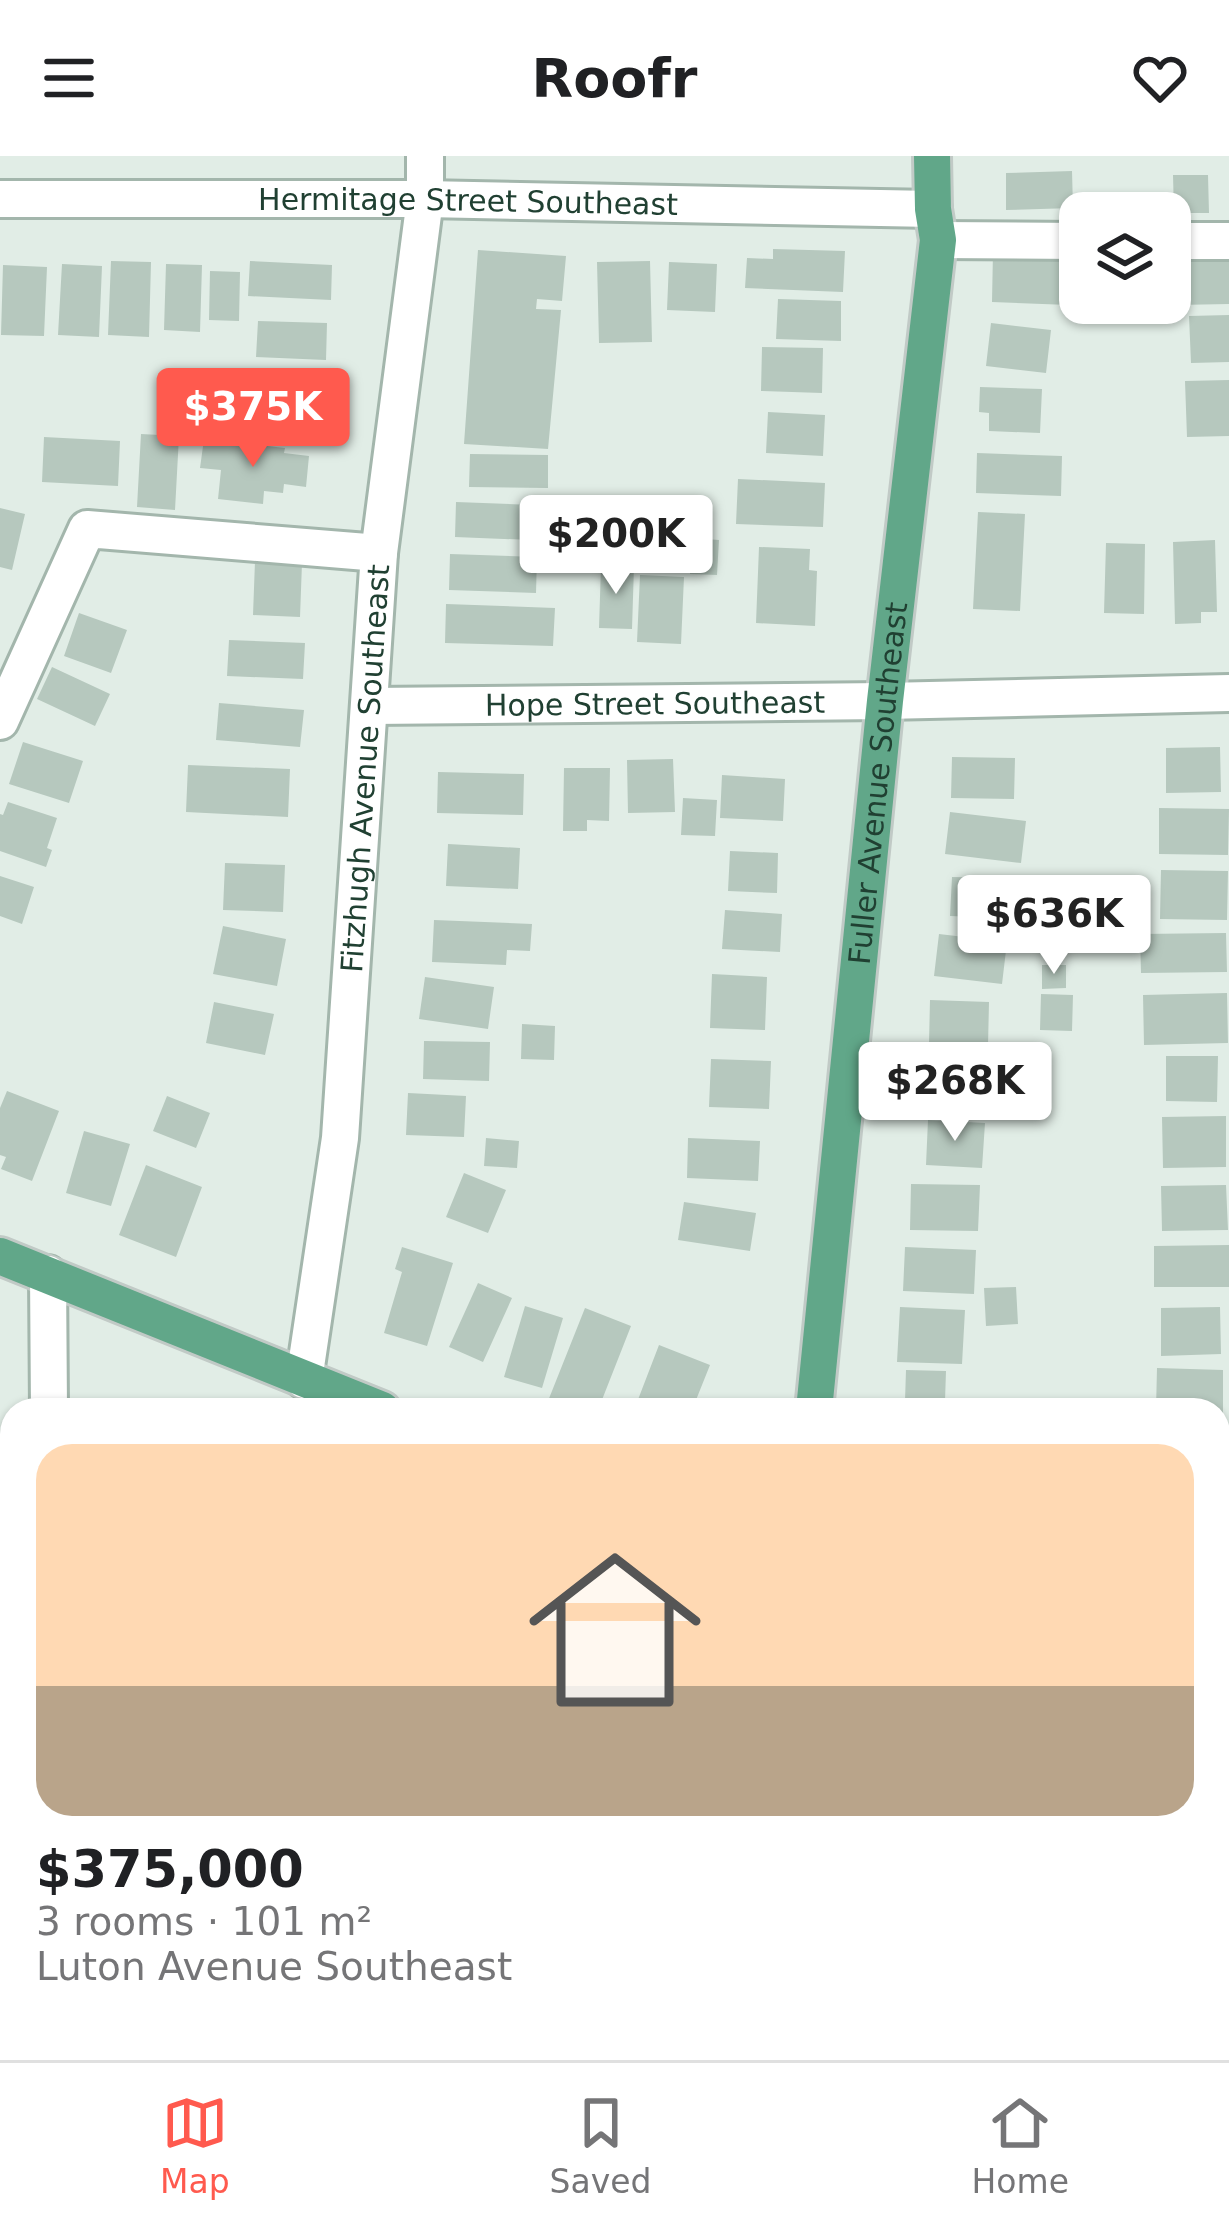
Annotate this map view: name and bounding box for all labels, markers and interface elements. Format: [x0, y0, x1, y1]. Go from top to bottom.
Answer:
icon: menu [36, 45, 102, 111]
icon: heart [1127, 45, 1193, 111]
text: Roofr [532, 47, 697, 110]
street label: Hermitage Street Southeast [258, 182, 678, 221]
map controls [1059, 192, 1191, 324]
button: layers [1059, 192, 1191, 324]
pin: $375K [169, 368, 337, 470]
text: $375K [184, 384, 322, 429]
pin: $200K [532, 495, 700, 597]
text: $200K [547, 511, 685, 556]
street label: Fitzhugh Avenue Southeast [334, 563, 396, 974]
street label: Fuller Avenue Southeast [841, 600, 914, 966]
street label: Hope Street Southeast [485, 684, 825, 722]
pin: $636K [970, 875, 1138, 977]
text: $636K [985, 891, 1123, 936]
pin: $268K [871, 1042, 1039, 1144]
text: $268K [886, 1058, 1024, 1103]
icon: home [507, 1522, 723, 1738]
text: $375,000 [36, 1840, 304, 1899]
text: 3 rooms · 101 m² [36, 1899, 372, 1944]
text: Luton Avenue Southeast [36, 1944, 512, 1989]
tab: Map [160, 2090, 230, 2201]
tab: Saved [550, 2090, 652, 2201]
tab: Home [972, 2090, 1069, 2201]

